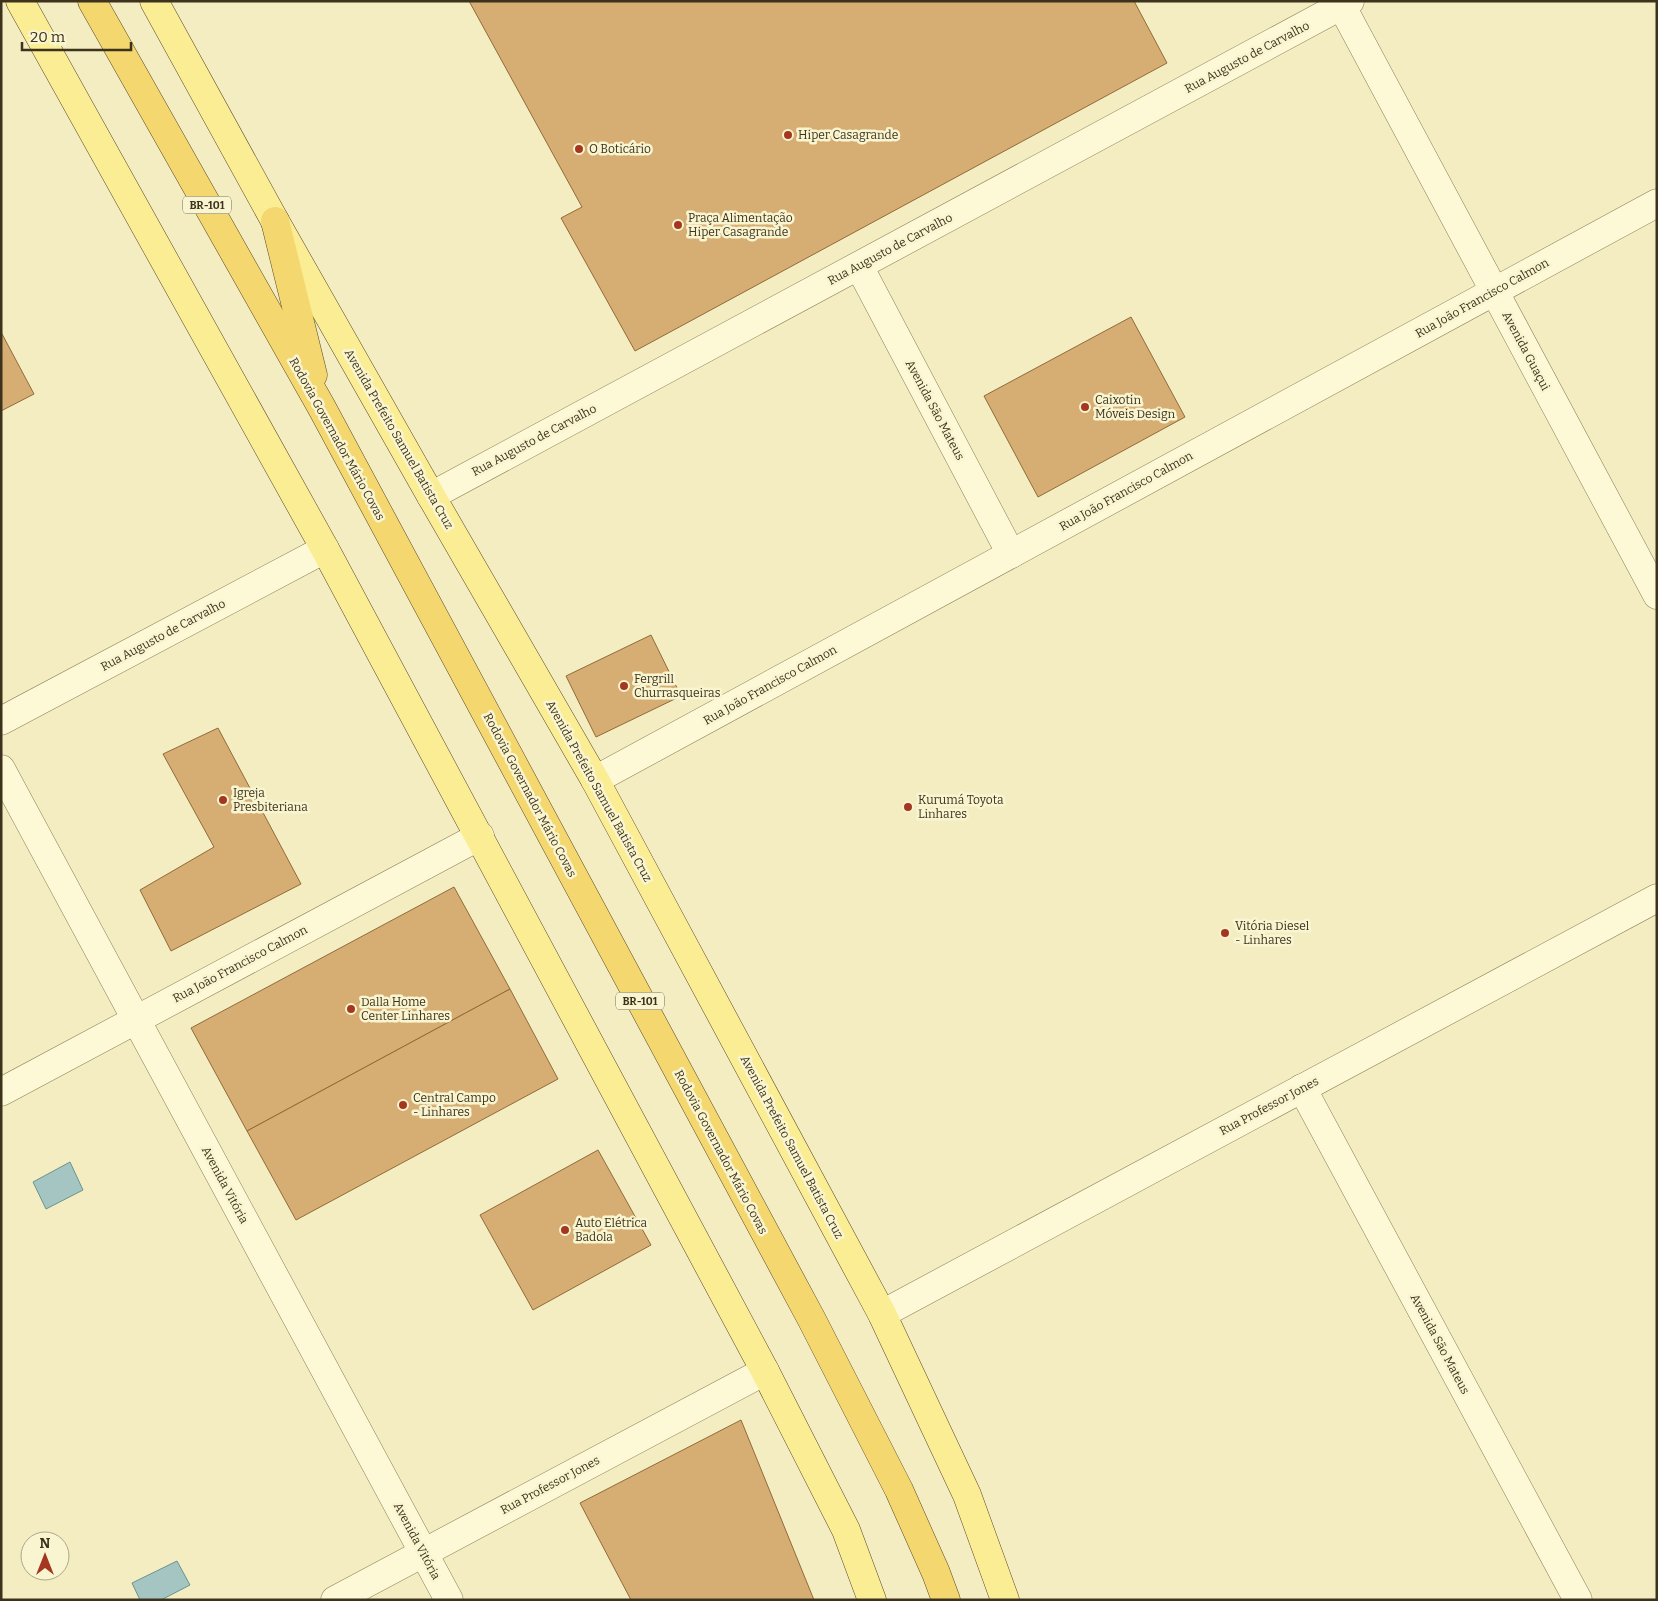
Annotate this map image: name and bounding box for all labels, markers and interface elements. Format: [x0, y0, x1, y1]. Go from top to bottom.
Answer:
street label: Rua Augusto de Carvalho [1182, 18, 1312, 96]
scale bar [22, 20, 131, 52]
text: 20 m [30, 28, 66, 46]
place label: Hiper Casagrande [798, 128, 898, 142]
marker: Hiper Casagrande [782, 129, 794, 141]
place label: O Boticário [589, 142, 651, 156]
marker: O Boticário [573, 143, 585, 155]
road number: BR-101 [183, 196, 231, 214]
street label: Rua Augusto de Carvalho [825, 210, 955, 288]
place label: Praça Alimentação Hiper Casagrande [688, 211, 793, 239]
marker: Praça Alimentação Hiper Casagrande [672, 219, 684, 231]
street label: Rua João Francisco Calmon [1413, 255, 1551, 341]
street label: Avenida Guaçui [1499, 309, 1553, 393]
street label: Avenida Prefeito Samuel Batista Cruz [342, 347, 457, 532]
street label: Rodovia Governador Mário Covas [286, 355, 388, 523]
street label: Avenida São Mateus [903, 358, 967, 463]
place label: Caixotin Móveis Design [1095, 393, 1175, 421]
street label: Rua Augusto de Carvalho [469, 401, 599, 479]
marker: Caixotin Móveis Design [1079, 401, 1091, 413]
street label: Rua João Francisco Calmon [1057, 448, 1195, 534]
street label: Rua Augusto de Carvalho [98, 596, 228, 674]
street label: Rua João Francisco Calmon [701, 642, 839, 728]
place label: Fergrill Churrasqueiras [634, 672, 721, 700]
marker: Fergrill Churrasqueiras [618, 680, 630, 692]
street label: Avenida Prefeito Samuel Batista Cruz [543, 698, 655, 884]
street label: Rodovia Governador Mário Covas [481, 711, 579, 880]
place label: Igreja Presbiteriana [233, 786, 308, 814]
place label: Kurumá Toyota Linhares [918, 793, 1004, 821]
marker: Igreja Presbiteriana [217, 794, 229, 806]
marker: Kurumá Toyota Linhares [902, 801, 914, 813]
place label: Vitória Diesel - Linhares [1235, 919, 1310, 947]
street label: Rua João Francisco Calmon [170, 922, 310, 1005]
marker: Vitória Diesel - Linhares [1219, 927, 1231, 939]
road number: BR-101 [616, 992, 664, 1009]
place label: Dalla Home Center Linhares [361, 995, 450, 1023]
marker: Dalla Home Center Linhares [345, 1003, 357, 1015]
street label: Avenida Prefeito Samuel Batista Cruz [738, 1053, 846, 1241]
street label: Rodovia Governador Mário Covas [672, 1068, 770, 1237]
street label: Rua Professor Jones [1217, 1074, 1321, 1138]
place label: Central Campo - Linhares [413, 1091, 496, 1119]
marker: Central Campo - Linhares [397, 1099, 409, 1111]
street label: Avenida Vitória [199, 1144, 251, 1226]
place label: Auto Elétrica Badola [575, 1216, 648, 1244]
marker: Auto Elétrica Badola [559, 1224, 571, 1236]
street label: Avenida São Mateus [1408, 1292, 1472, 1397]
street label: Rua Professor Jones [498, 1453, 602, 1517]
street label: Avenida Vitória [391, 1500, 443, 1582]
north arrow [20, 1531, 70, 1581]
text: N [40, 1535, 51, 1552]

